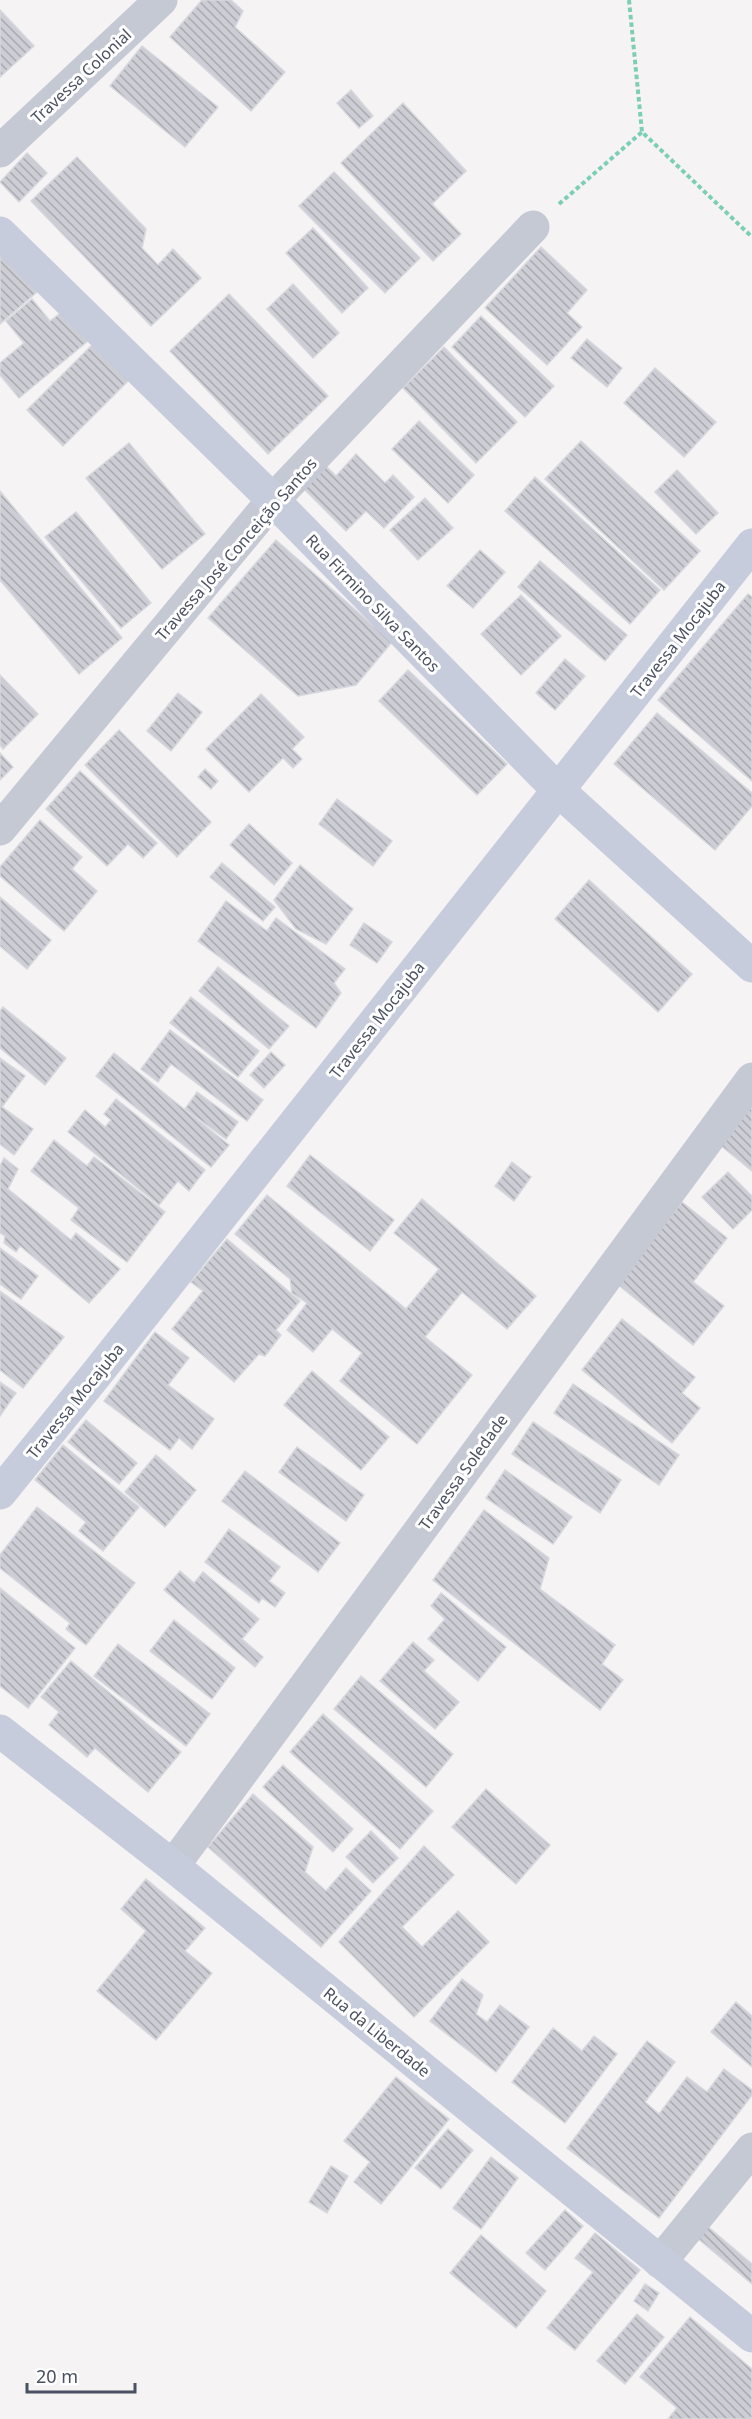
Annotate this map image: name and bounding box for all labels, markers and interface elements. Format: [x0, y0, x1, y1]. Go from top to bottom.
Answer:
street label: Travessa Colonial [26, 24, 136, 128]
street label: Travessa José Conceição Santos [150, 453, 322, 645]
street label: Rua Firmino Silva Santos [301, 529, 445, 677]
street label: Travessa Mocajuba [625, 576, 731, 702]
street label: Travessa Mocajuba [324, 957, 430, 1083]
street label: Travessa Mocajuba [22, 1339, 128, 1463]
street label: Travessa Soledade [413, 1410, 513, 1534]
street label: Rua da Liberdade [319, 1982, 435, 2082]
scale bar [27, 2356, 135, 2394]
text: 20 m [36, 2364, 78, 2388]

